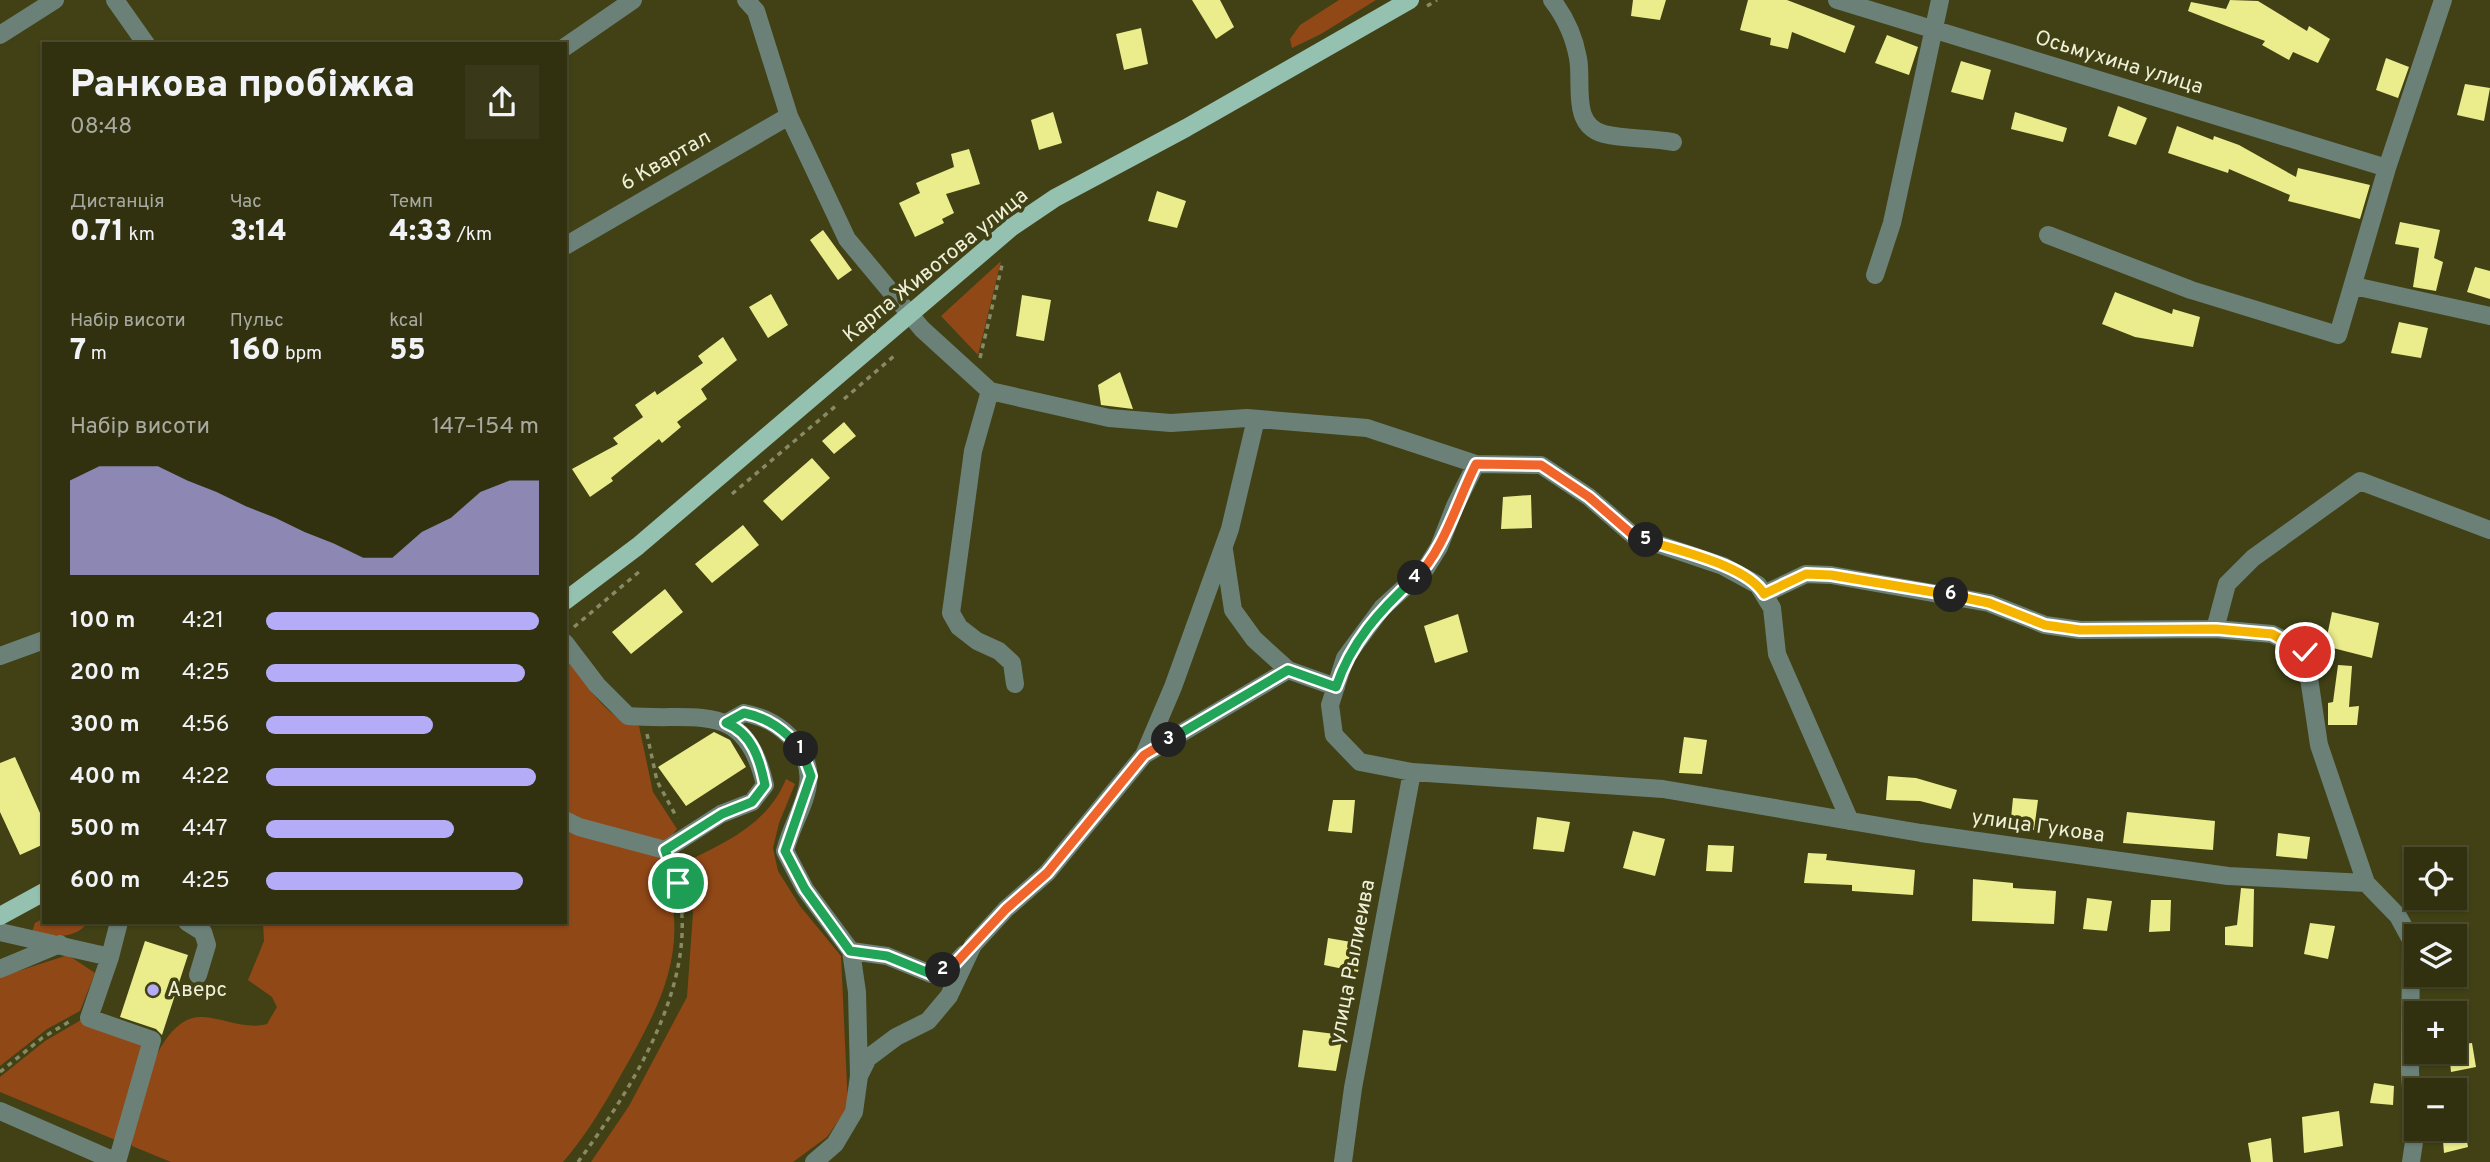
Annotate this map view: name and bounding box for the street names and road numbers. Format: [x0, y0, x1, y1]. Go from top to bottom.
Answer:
street label: Осьмухина улица [2032, 25, 2206, 101]
street label: 6 Квартал [616, 124, 716, 198]
street label: Карпа Животова улица [838, 183, 1034, 349]
street label: улица Гукова [1970, 804, 2106, 850]
street label: улица Рылиеива [1324, 877, 1382, 1047]

